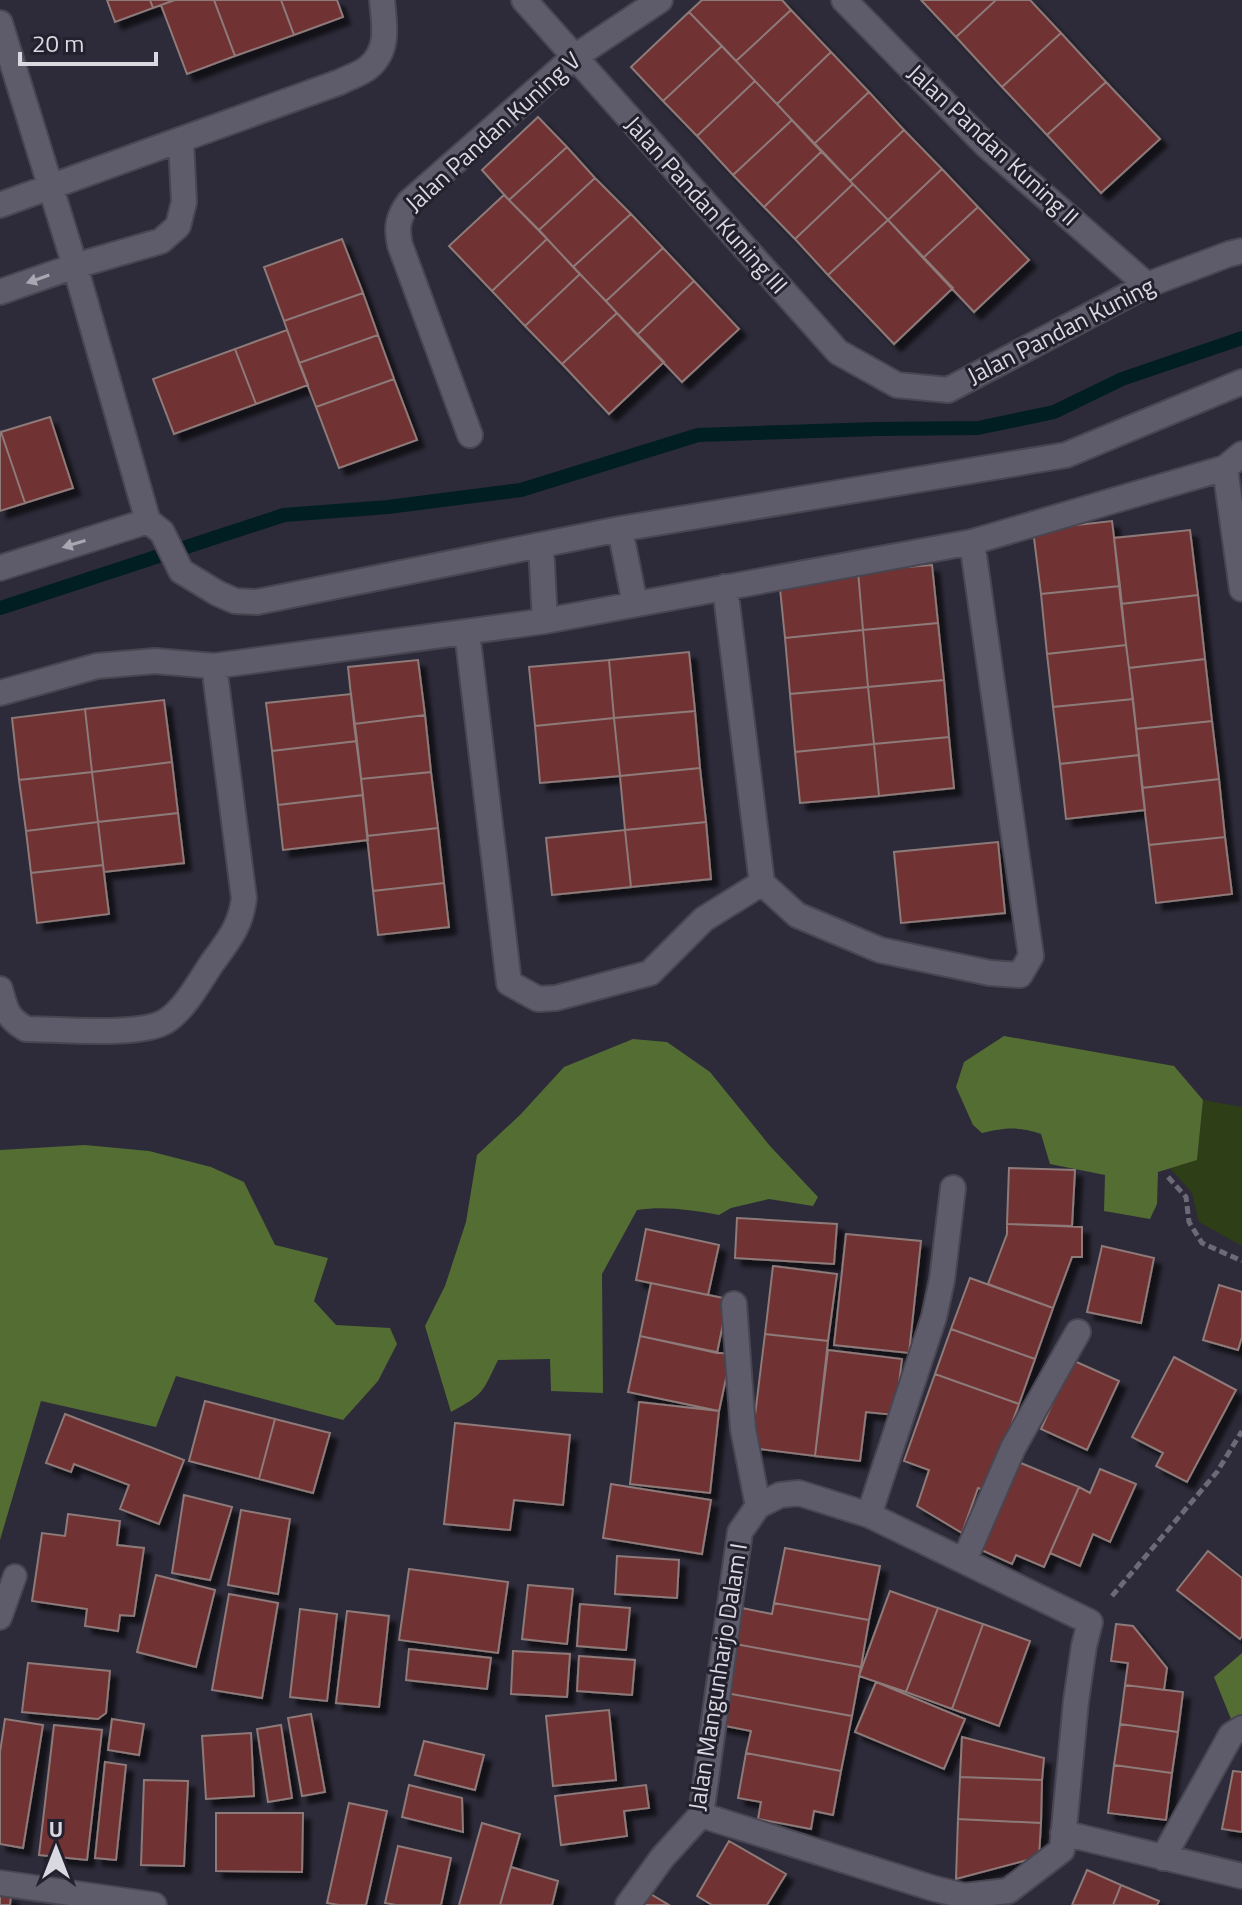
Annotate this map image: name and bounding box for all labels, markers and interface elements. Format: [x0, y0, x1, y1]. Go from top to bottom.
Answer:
scale bar [20, 16, 156, 66]
text: 20 m [32, 25, 84, 61]
street label: Jalan Pandan Kuning V [397, 42, 588, 220]
street label: Jalan Pandan Kuning II [900, 55, 1088, 234]
street label: Jalan Pandan Kuning III [617, 107, 797, 301]
street label: Jalan Pandan Kuning [961, 267, 1161, 393]
one-way arrow [25, 273, 49, 285]
one-way arrow [62, 538, 86, 551]
street label: Jalan Mangunharjo Dalam I [678, 1540, 756, 1813]
north arrow [16, 1809, 96, 1889]
text: U [49, 1812, 63, 1846]

